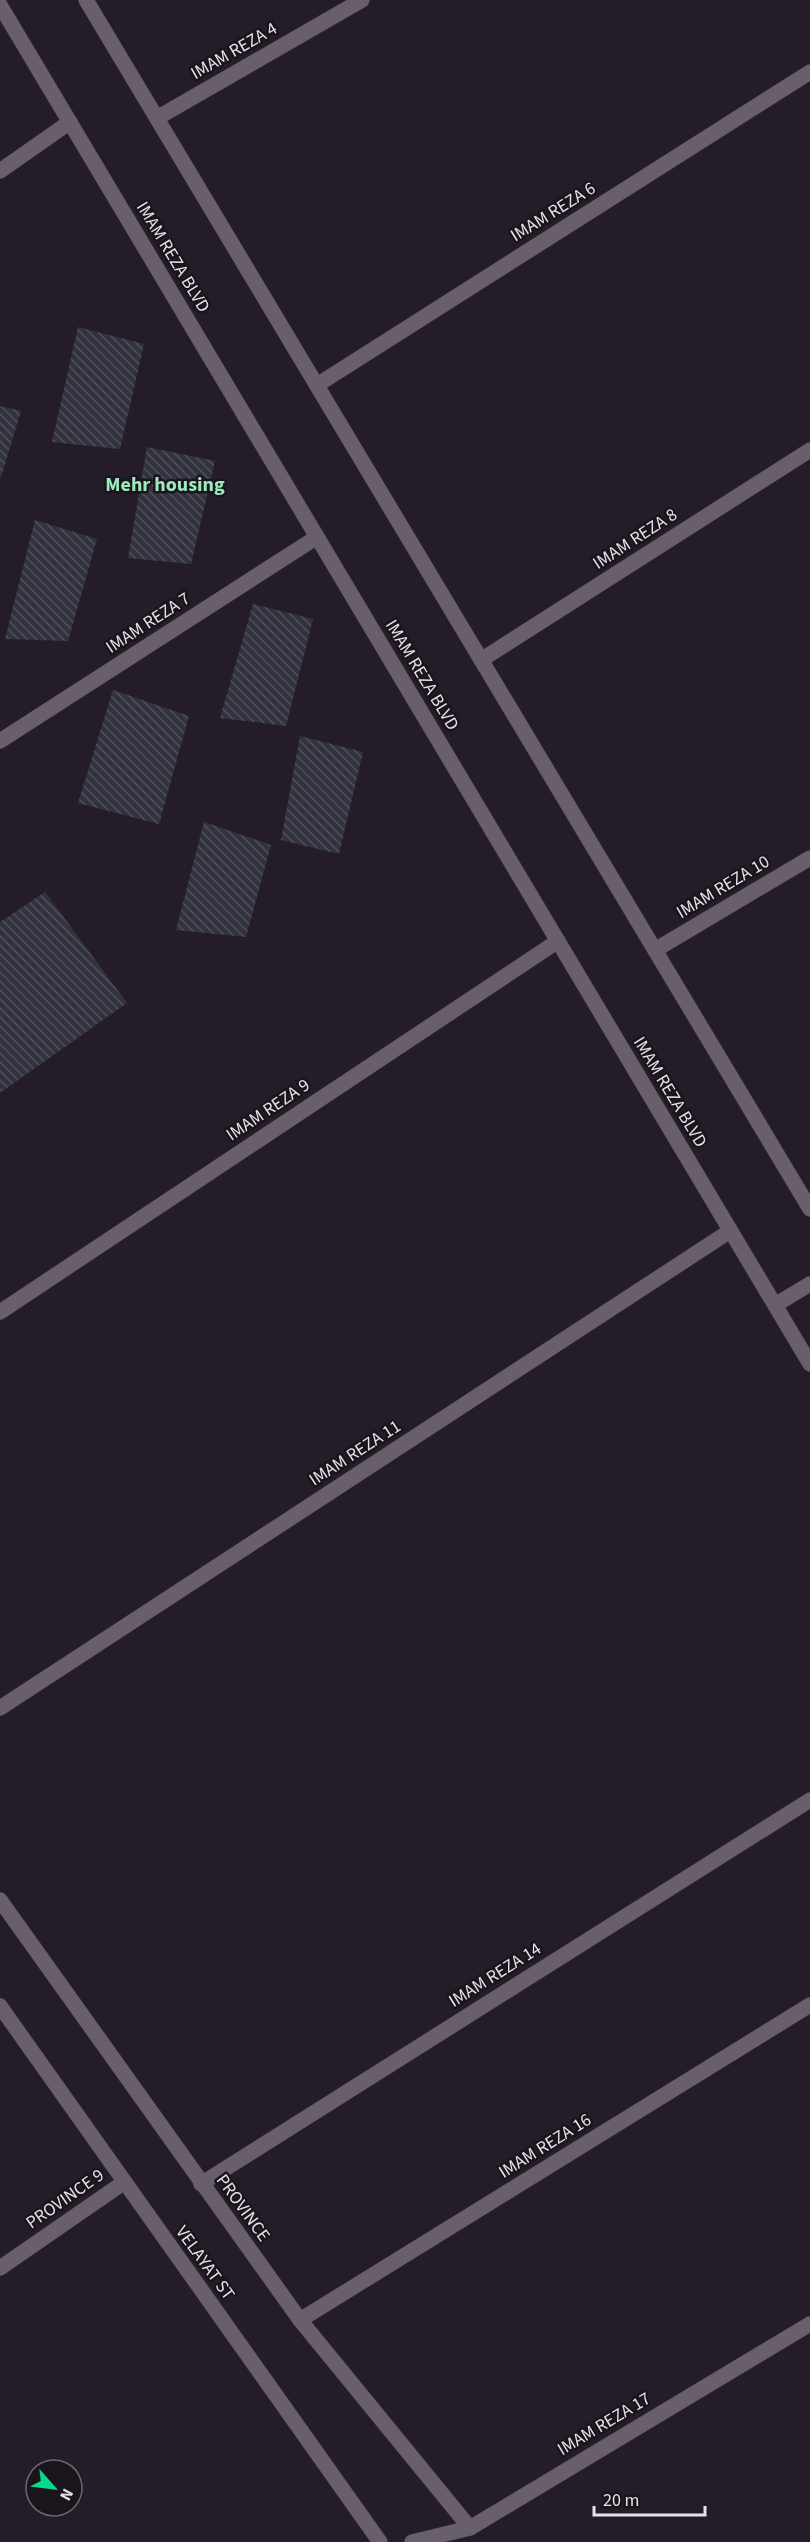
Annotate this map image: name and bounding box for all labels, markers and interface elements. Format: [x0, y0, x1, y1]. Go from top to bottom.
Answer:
street label: IMAM REZA 4 [186, 16, 282, 86]
street label: IMAM REZA 6 [506, 176, 600, 248]
street label: IMAM REZA BLVD [130, 197, 216, 317]
district label: Mehr housing [105, 471, 225, 499]
street label: IMAM REZA 8 [588, 502, 682, 576]
street label: IMAM REZA 7 [101, 586, 195, 660]
street label: IMAM REZA BLVD [379, 615, 465, 735]
street label: IMAM REZA 10 [672, 849, 774, 925]
street label: IMAM REZA BLVD [627, 1032, 713, 1152]
street label: IMAM REZA 9 [221, 1073, 315, 1147]
street label: IMAM REZA 11 [304, 1414, 406, 1492]
street label: IMAM REZA 14 [444, 1937, 546, 2013]
street label: IMAM REZA 16 [494, 2108, 596, 2184]
street label: PROVINCE 9 [21, 2163, 109, 2235]
street label: PROVINCE [210, 2169, 276, 2247]
street label: VELAYAT ST [170, 2221, 241, 2306]
street label: IMAM REZA 17 [553, 2386, 655, 2462]
north arrow [24, 2458, 84, 2518]
scale bar [594, 2479, 705, 2517]
text: N [54, 2485, 79, 2504]
text: 20 m [603, 2488, 639, 2513]

